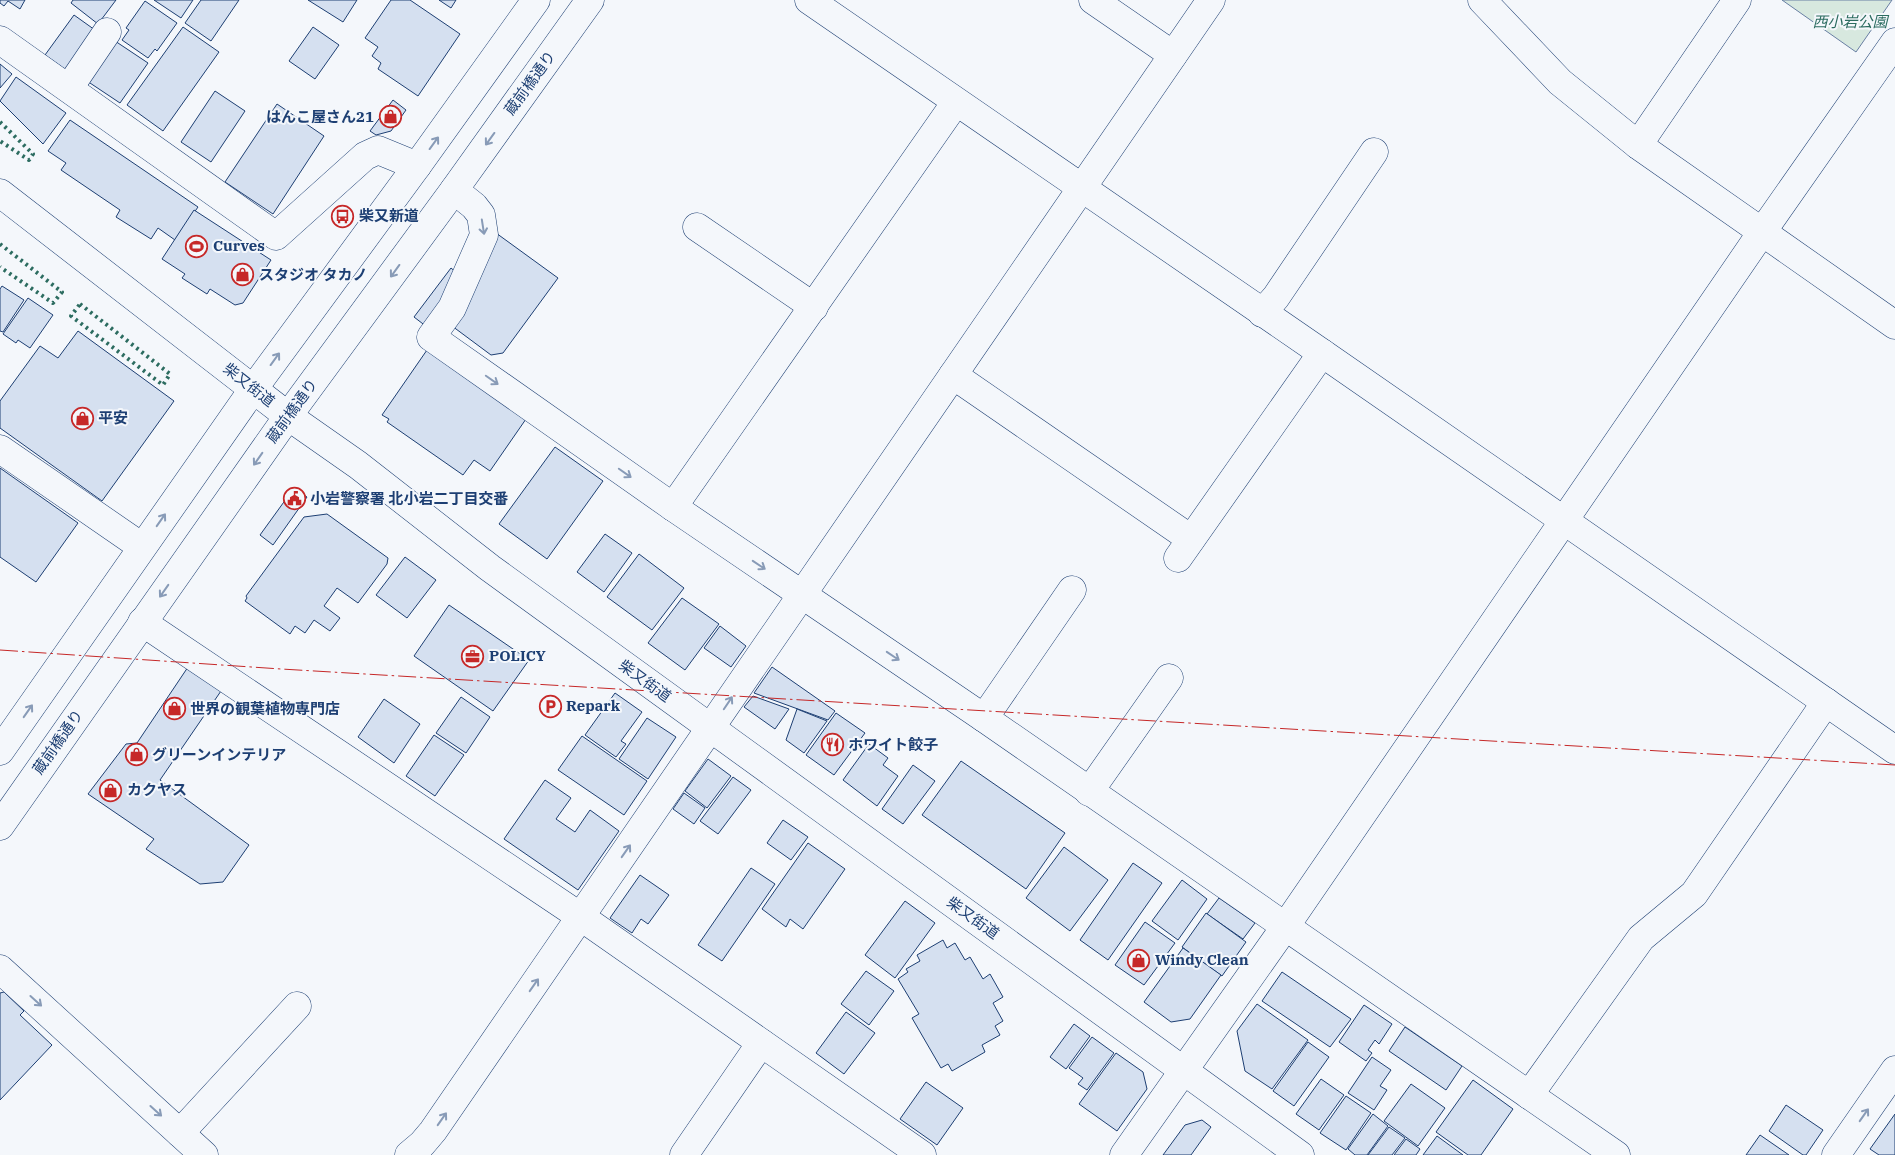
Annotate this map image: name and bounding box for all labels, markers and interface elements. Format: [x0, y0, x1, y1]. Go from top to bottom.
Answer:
park label: 西小岩公園 [1812, 12, 1889, 31]
street label: 蔵前橋通り [500, 47, 559, 119]
shop icon: はんこ屋さん21 [378, 105, 402, 129]
place label: はんこ屋さん21 [266, 107, 374, 126]
one-way arrow [485, 132, 495, 146]
one-way arrow [428, 137, 439, 151]
bus stop icon: 柴又新道 [331, 204, 355, 228]
place label: 柴又新道 [359, 206, 419, 225]
one-way arrow [478, 218, 488, 234]
sports icon: Curves [185, 234, 209, 258]
place label: Curves [213, 236, 265, 255]
shop icon: スタジオ タカノ [231, 263, 255, 287]
one-way arrow [390, 264, 400, 278]
place label: スタジオ タカノ [259, 265, 367, 284]
one-way arrow [270, 352, 280, 366]
street label: 柴又街道 [220, 359, 279, 411]
street label: 蔵前橋通り [262, 375, 321, 447]
one-way arrow [485, 375, 499, 385]
shop icon: 平安 [70, 406, 94, 430]
place label: 平安 [98, 408, 128, 427]
one-way arrow [253, 452, 263, 466]
one-way arrow [618, 468, 632, 478]
public building icon: 小岩警察署 北小岩二丁目交番 [282, 487, 306, 511]
place label: 小岩警察署 北小岩二丁目交番 [310, 489, 508, 508]
one-way arrow [156, 513, 166, 527]
one-way arrow [752, 560, 766, 570]
one-way arrow [159, 584, 169, 598]
office icon: POLICY [461, 644, 485, 668]
place label: POLICY [489, 646, 546, 665]
one-way arrow [886, 651, 900, 661]
street label: 柴又街道 [615, 655, 675, 706]
parking icon: Repark [538, 694, 562, 718]
place label: Repark [566, 696, 621, 715]
one-way arrow [722, 696, 733, 710]
shop icon: 世界の観葉植物専門店 [162, 697, 186, 721]
place label: 世界の観葉植物専門店 [190, 699, 340, 718]
one-way arrow [23, 704, 33, 718]
street label: 蔵前橋通り [28, 706, 87, 778]
restaurant icon: ホワイト餃子 [820, 733, 844, 757]
place label: ホワイト餃子 [848, 735, 938, 754]
shop icon: グリーンインテリア [124, 743, 148, 767]
place label: グリーンインテリア [152, 745, 286, 764]
shop icon: カクヤス [99, 778, 123, 802]
place label: カクヤス [127, 780, 187, 799]
one-way arrow [621, 845, 631, 859]
street label: 柴又街道 [943, 892, 1003, 943]
shop icon: Windy Clean [1127, 948, 1151, 972]
place label: Windy Clean [1155, 950, 1249, 969]
one-way arrow [529, 978, 539, 992]
one-way arrow [29, 995, 42, 1007]
one-way arrow [150, 1105, 163, 1117]
one-way arrow [1859, 1108, 1869, 1122]
one-way arrow [437, 1112, 447, 1126]

